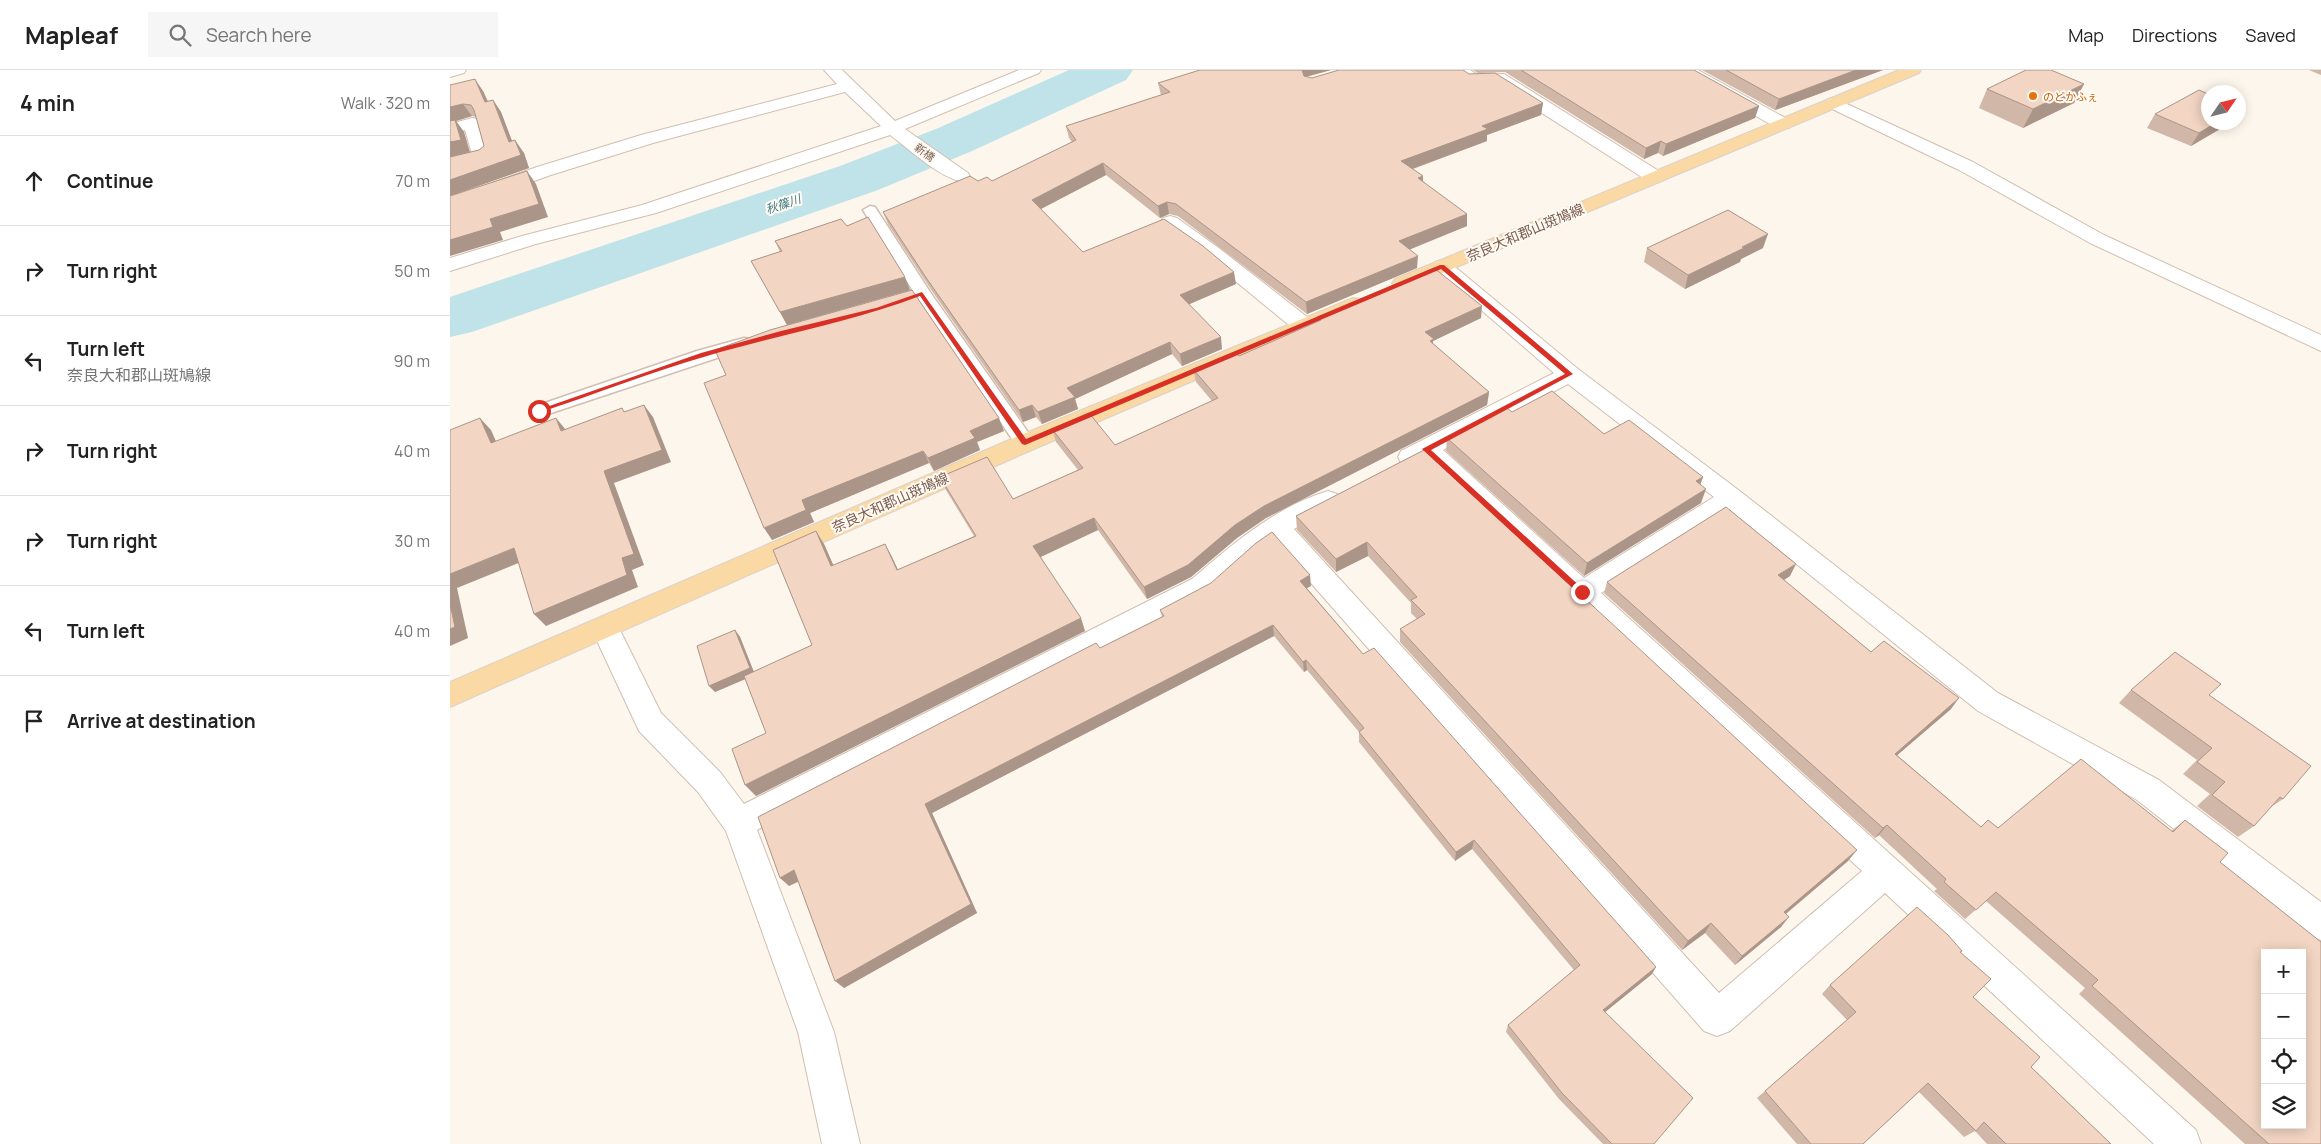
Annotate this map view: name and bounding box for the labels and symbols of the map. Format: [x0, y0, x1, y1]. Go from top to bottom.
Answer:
north arrow [2201, 85, 2246, 130]
place label: のどかふぇ [2043, 89, 2098, 104]
marker: のどかふぇ [2027, 90, 2039, 102]
street label: 新橋 [912, 139, 938, 165]
water label: 秋篠川 [763, 189, 805, 218]
street label: 奈良大和郡山斑鳩線 [1463, 199, 1587, 265]
route start [528, 400, 551, 423]
street label: 奈良大和郡山斑鳩線 [829, 468, 951, 536]
route end [1571, 581, 1594, 604]

